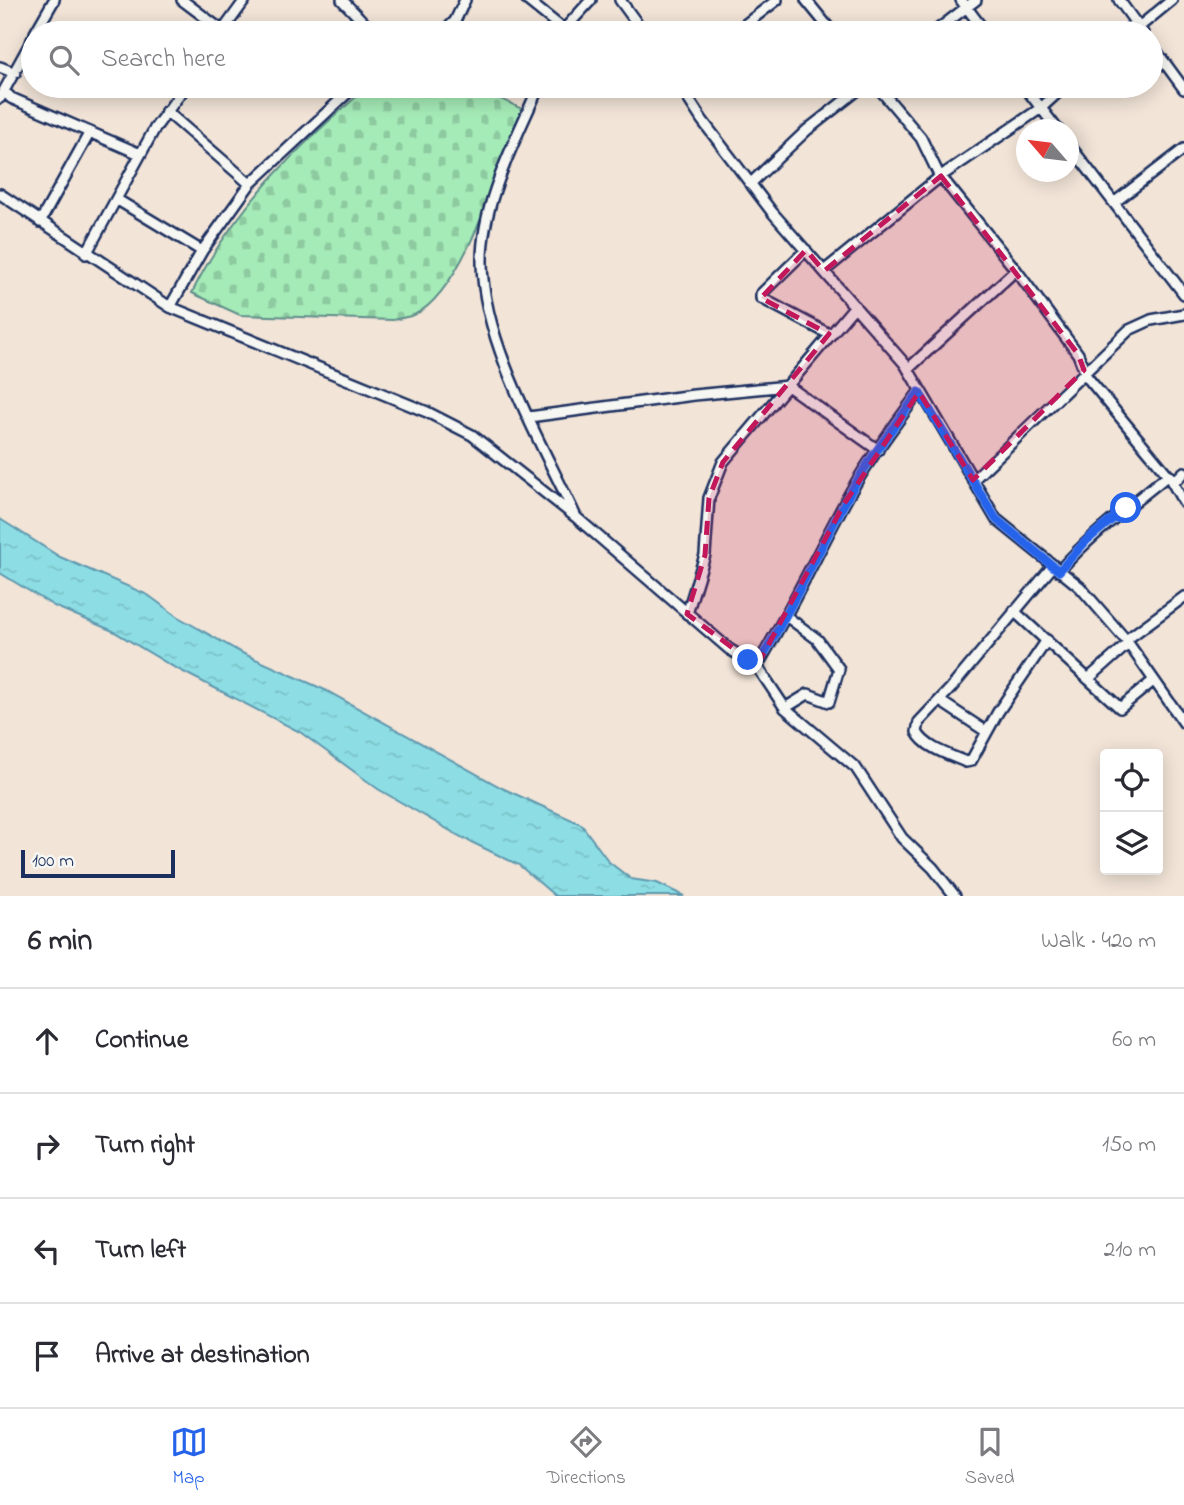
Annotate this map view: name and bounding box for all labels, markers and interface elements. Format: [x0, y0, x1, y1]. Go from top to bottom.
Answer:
search box [21, 21, 1163, 98]
icon: search [45, 41, 83, 79]
text: Search here [101, 41, 226, 79]
north arrow [1016, 119, 1079, 182]
route start [1110, 492, 1141, 523]
route end [732, 644, 763, 675]
map controls [1100, 749, 1163, 875]
button: locate [1100, 749, 1163, 812]
button: layers [1100, 812, 1163, 875]
scale bar [21, 847, 175, 879]
text: 100 m [32, 848, 74, 875]
text: 6 min [28, 920, 92, 964]
text: Walk · 420 m [1041, 925, 1156, 958]
icon: ahead [28, 1022, 66, 1060]
text: Continue [95, 1022, 188, 1060]
text: 60 m [1112, 1024, 1156, 1057]
icon: right [28, 1127, 66, 1165]
text: Turn right [95, 1127, 195, 1165]
text: 150 m [1102, 1129, 1156, 1162]
icon: left [28, 1232, 66, 1270]
text: Turn left [95, 1232, 186, 1270]
text: 210 m [1104, 1234, 1156, 1267]
icon: arrive [28, 1337, 66, 1375]
text: Arrive at destination [95, 1337, 310, 1375]
tab: Map [170, 1423, 208, 1492]
tab: Directions [547, 1423, 626, 1492]
tab: Saved [965, 1423, 1014, 1492]

